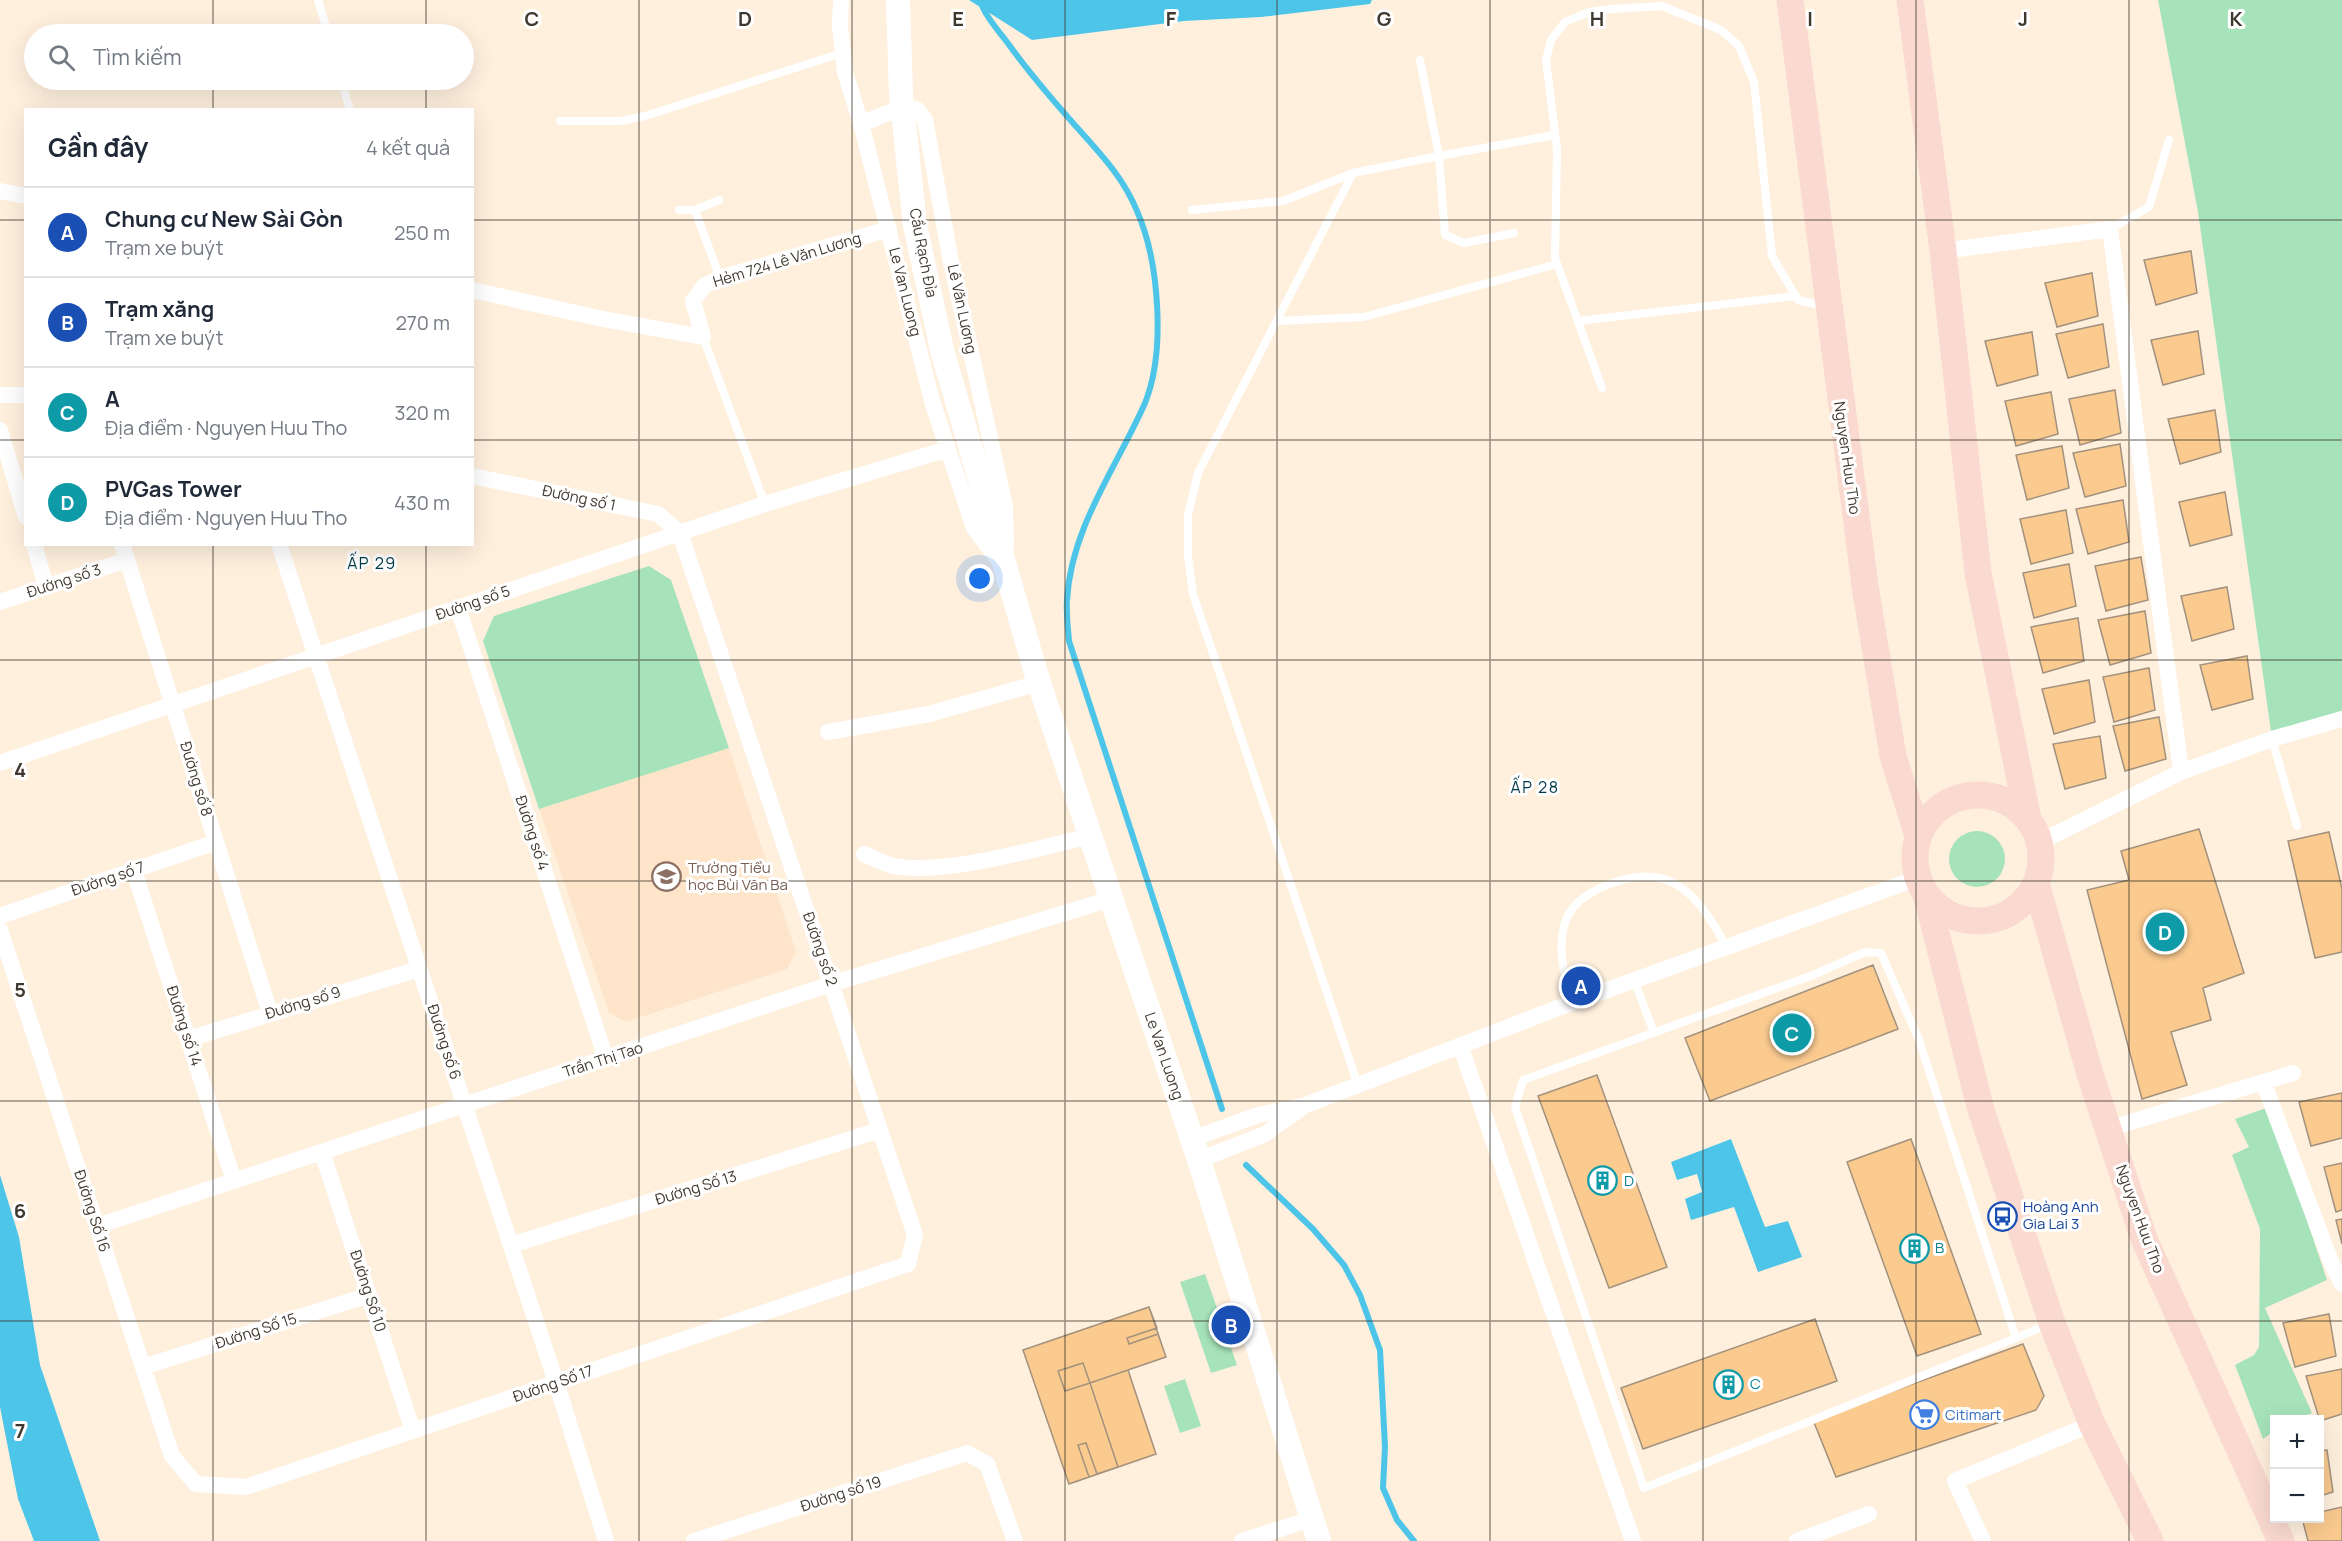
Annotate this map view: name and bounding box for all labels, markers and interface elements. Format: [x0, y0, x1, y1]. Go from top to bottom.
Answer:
text: C [525, 5, 539, 32]
text: D [738, 5, 752, 32]
text: E [952, 5, 964, 32]
text: F [1166, 5, 1177, 32]
text: G [1377, 5, 1392, 32]
text: H [1590, 5, 1604, 32]
text: I [1807, 5, 1813, 32]
text: J [2018, 5, 2028, 32]
text: K [2230, 5, 2243, 32]
search box [24, 24, 474, 90]
icon: search [45, 41, 78, 74]
text: Tìm kiếm [93, 42, 182, 72]
text: Gần đây [48, 129, 148, 165]
text: 4 kết quả [366, 134, 450, 161]
text: Chung cư New Sài Gòn [105, 204, 343, 234]
street label: Cầu Rạch Đỉa [905, 206, 942, 299]
text: A [61, 219, 74, 246]
text: 250 m [394, 219, 450, 246]
street label: Hẻm 724 Lê Văn Lương [710, 227, 863, 292]
text: Trạm xe buýt [105, 234, 224, 261]
street label: Le Van Luong [884, 245, 927, 339]
street label: Lê Văn Lương [943, 262, 982, 356]
text: Trạm xăng [105, 294, 214, 324]
text: B [61, 309, 74, 336]
text: 270 m [395, 309, 450, 336]
text: Trạm xe buýt [105, 324, 224, 351]
text: A [105, 384, 120, 414]
text: C [60, 399, 75, 426]
text: 320 m [394, 399, 450, 426]
street label: Nguyen Huu Tho [1829, 400, 1866, 516]
text: Địa điểm · Nguyen Huu Tho [105, 414, 347, 441]
text: PVGas Tower [105, 474, 242, 504]
street label: Đường số 1 [541, 480, 618, 516]
text: D [60, 489, 75, 516]
text: 430 m [394, 489, 450, 516]
text: Địa điểm · Nguyen Huu Tho [105, 504, 347, 531]
district label: ẤP 29 [347, 551, 397, 574]
street label: Đường số 3 [24, 559, 104, 602]
your location [965, 564, 994, 593]
street label: Đường số 5 [433, 580, 513, 625]
street label: Đường số 8 [175, 739, 218, 819]
text: 4 [14, 756, 26, 783]
district label: ẤP 28 [1511, 775, 1559, 798]
street label: Đường số 4 [511, 793, 554, 873]
street label: Đường số 7 [68, 856, 147, 901]
place label: Trường Tiểu học Bùi Văn Ba [688, 857, 788, 895]
school or university icon: Trường Tiểu học Bùi Văn Ba [651, 861, 683, 893]
street label: Đường số 2 [798, 909, 843, 989]
pin: D [2146, 910, 2184, 954]
pin: A [1562, 964, 1600, 1008]
text: 5 [14, 976, 26, 1003]
street label: Đường số 9 [263, 981, 343, 1024]
street label: Đường số 14 [162, 983, 207, 1069]
street label: Đường số 6 [422, 1002, 466, 1082]
street label: Le Van Luong [1140, 1009, 1189, 1102]
pin: C [1772, 1010, 1812, 1056]
street label: Trần Thị Tao [560, 1037, 646, 1082]
street label: Nguyen Huu Tho [2111, 1162, 2170, 1276]
street label: Đường Số 13 [653, 1165, 739, 1210]
building icon: D [1587, 1165, 1619, 1197]
street label: Đường Số 16 [69, 1167, 116, 1255]
place label: D [1624, 1170, 1634, 1191]
place label: Hoàng Anh Gia Lai 3 [2023, 1196, 2099, 1234]
text: 6 [14, 1197, 26, 1224]
bus stop icon: Hoàng Anh Gia Lai 3 [1986, 1200, 2018, 1232]
building icon: B [1898, 1232, 1930, 1264]
place label: B [1935, 1237, 1944, 1258]
street label: Đường Số 10 [345, 1247, 392, 1334]
pin: B [1212, 1302, 1250, 1348]
street label: Đường Số 15 [212, 1307, 299, 1354]
street label: Đường Số 17 [510, 1360, 596, 1407]
building icon: C [1713, 1368, 1745, 1400]
place label: C [1750, 1373, 1761, 1394]
supermarket icon: Citimart [1908, 1399, 1940, 1431]
place label: Citimart [1945, 1404, 2001, 1425]
map controls [2270, 1415, 2324, 1523]
button: + [2270, 1415, 2324, 1469]
text: 7 [15, 1417, 25, 1444]
button: − [2270, 1469, 2324, 1523]
street label: Đường số 19 [798, 1471, 884, 1516]

